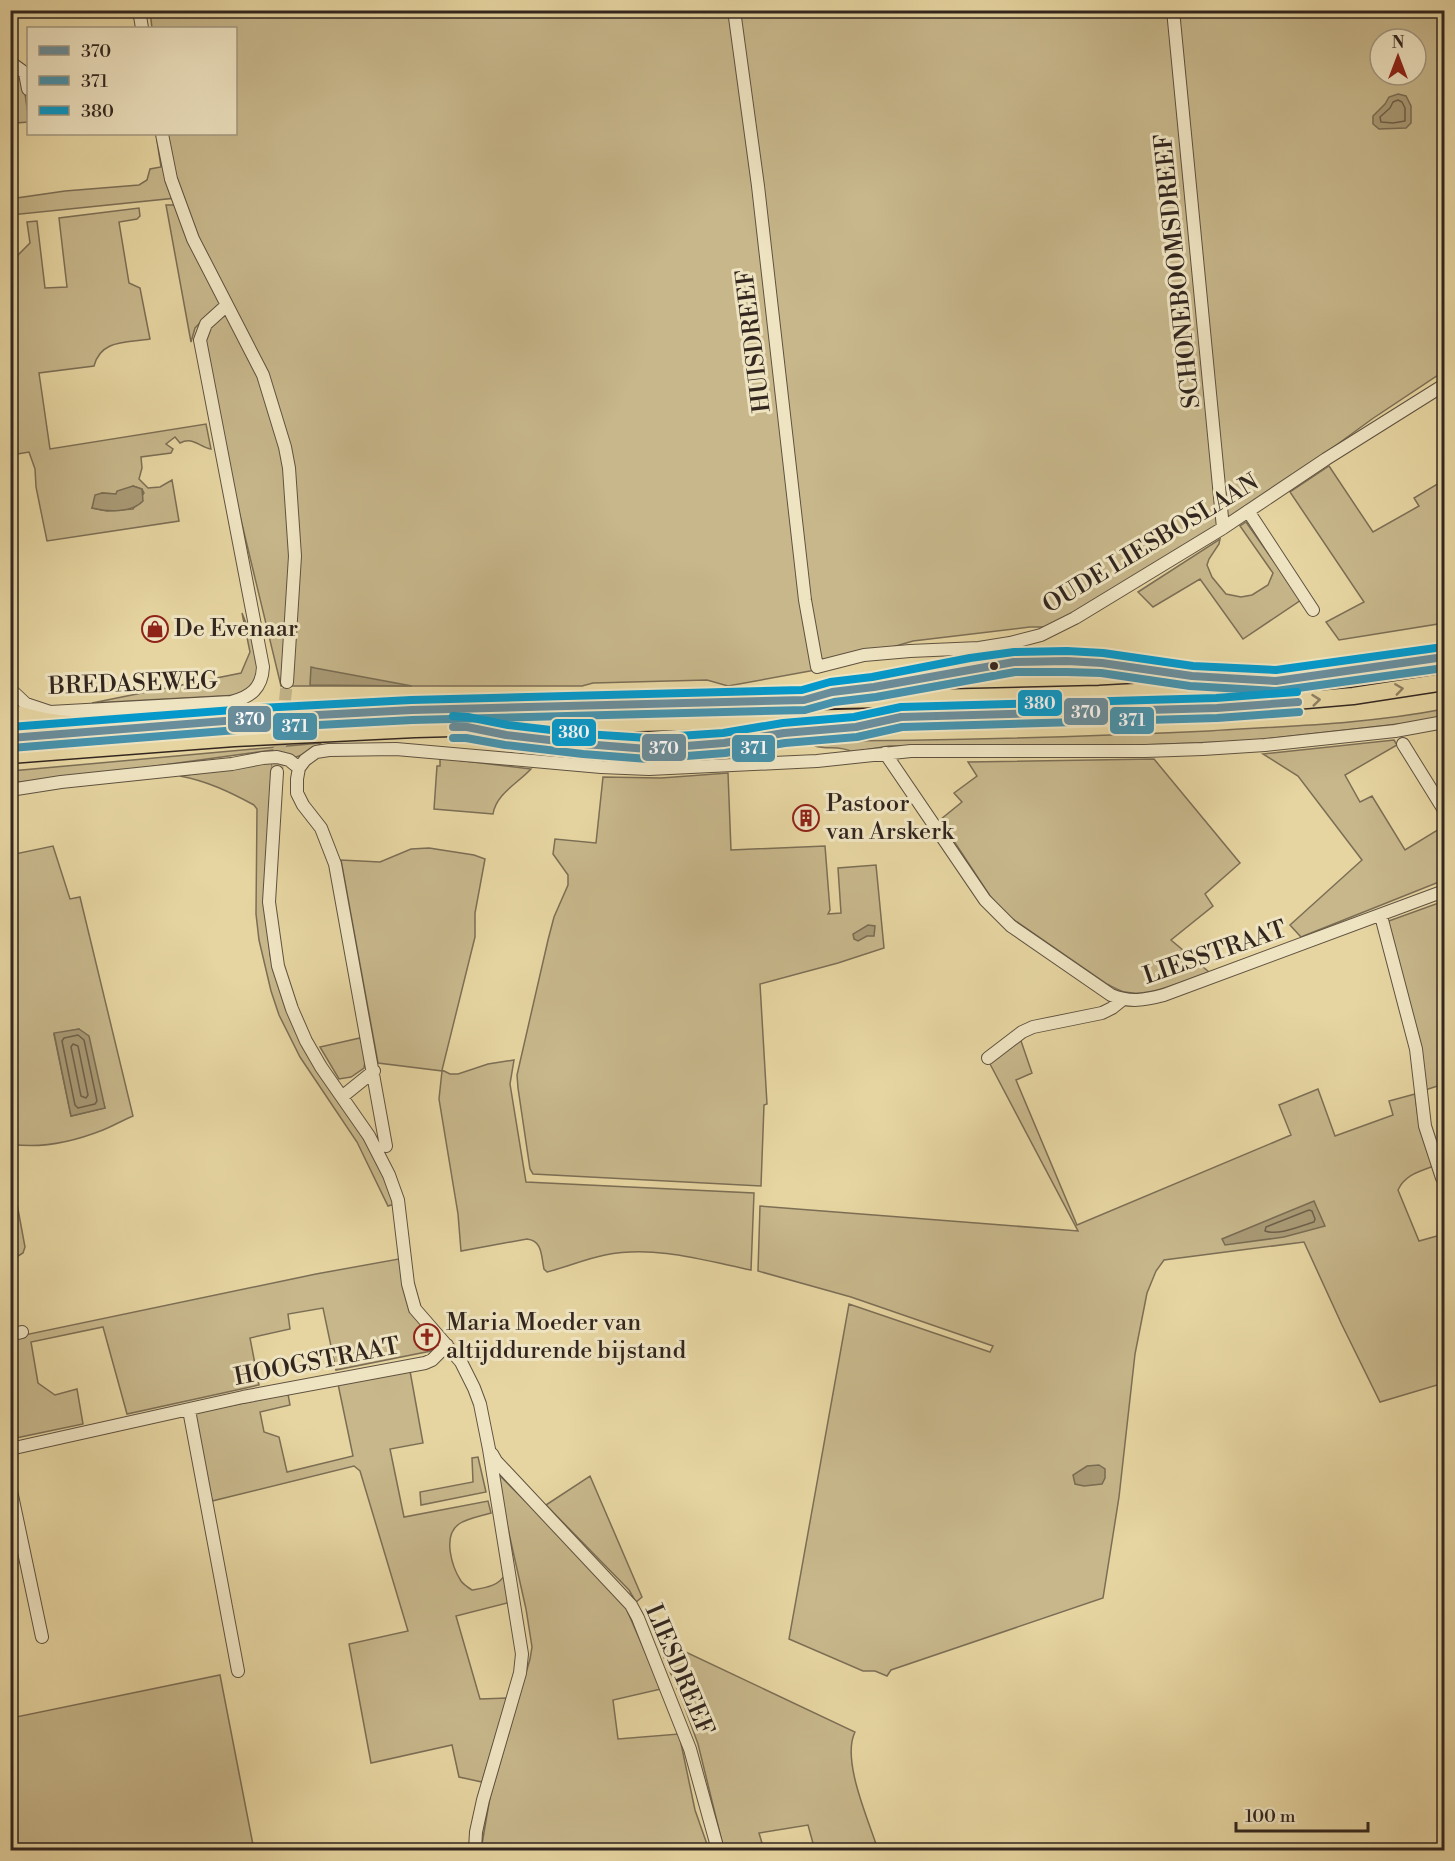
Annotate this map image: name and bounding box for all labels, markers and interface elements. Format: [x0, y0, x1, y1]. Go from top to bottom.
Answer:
legend [27, 27, 237, 135]
north arrow [1368, 27, 1428, 87]
text: N [1392, 33, 1405, 53]
text: 370 [81, 40, 111, 63]
text: 371 [81, 70, 108, 93]
text: 380 [81, 100, 114, 123]
street label: SCHONEBOOMSDREEF [1149, 132, 1207, 410]
street label: HUISDREEF [730, 268, 778, 414]
street label: OUDE LIESBOSLAAN [1037, 467, 1265, 620]
shop icon: De Evenaar [140, 614, 170, 644]
place label: De Evenaar [174, 614, 298, 644]
unlabelled marker [988, 660, 1000, 672]
street label: BREDASEWEG [47, 666, 219, 702]
one-way arrow [1394, 684, 1403, 696]
line badge: 380 [1017, 689, 1063, 717]
text: 380 [1024, 694, 1056, 714]
one-way arrow [1312, 694, 1321, 707]
line badge: 370 [1063, 697, 1109, 726]
text: 370 [1071, 703, 1101, 723]
line badge: 370 [227, 705, 272, 733]
line badge: 371 [1109, 706, 1155, 735]
text: 370 [235, 710, 265, 730]
text: 371 [1119, 711, 1146, 731]
line badge: 371 [272, 712, 318, 741]
text: 371 [282, 717, 309, 737]
line badge: 380 [551, 718, 597, 747]
text: 380 [558, 723, 590, 743]
line badge: 370 [641, 733, 687, 762]
line badge: 371 [731, 734, 776, 763]
text: 370 [649, 739, 679, 759]
text: 371 [741, 739, 768, 759]
place label: Pastoor van Arskerk [825, 789, 955, 847]
building icon: Pastoor van Arskerk [791, 803, 821, 833]
street label: LIESSTRAAT [1139, 914, 1291, 992]
place label: Maria Moeder van altijddurende bijstand [446, 1308, 686, 1366]
church icon: Maria Moeder van altijddurende bijstand [412, 1322, 442, 1352]
street label: HOOGSTRAAT [232, 1331, 403, 1393]
street label: LIESDREEF [638, 1600, 720, 1740]
scale bar [1236, 1795, 1368, 1833]
text: 100 m [1245, 1805, 1296, 1828]

